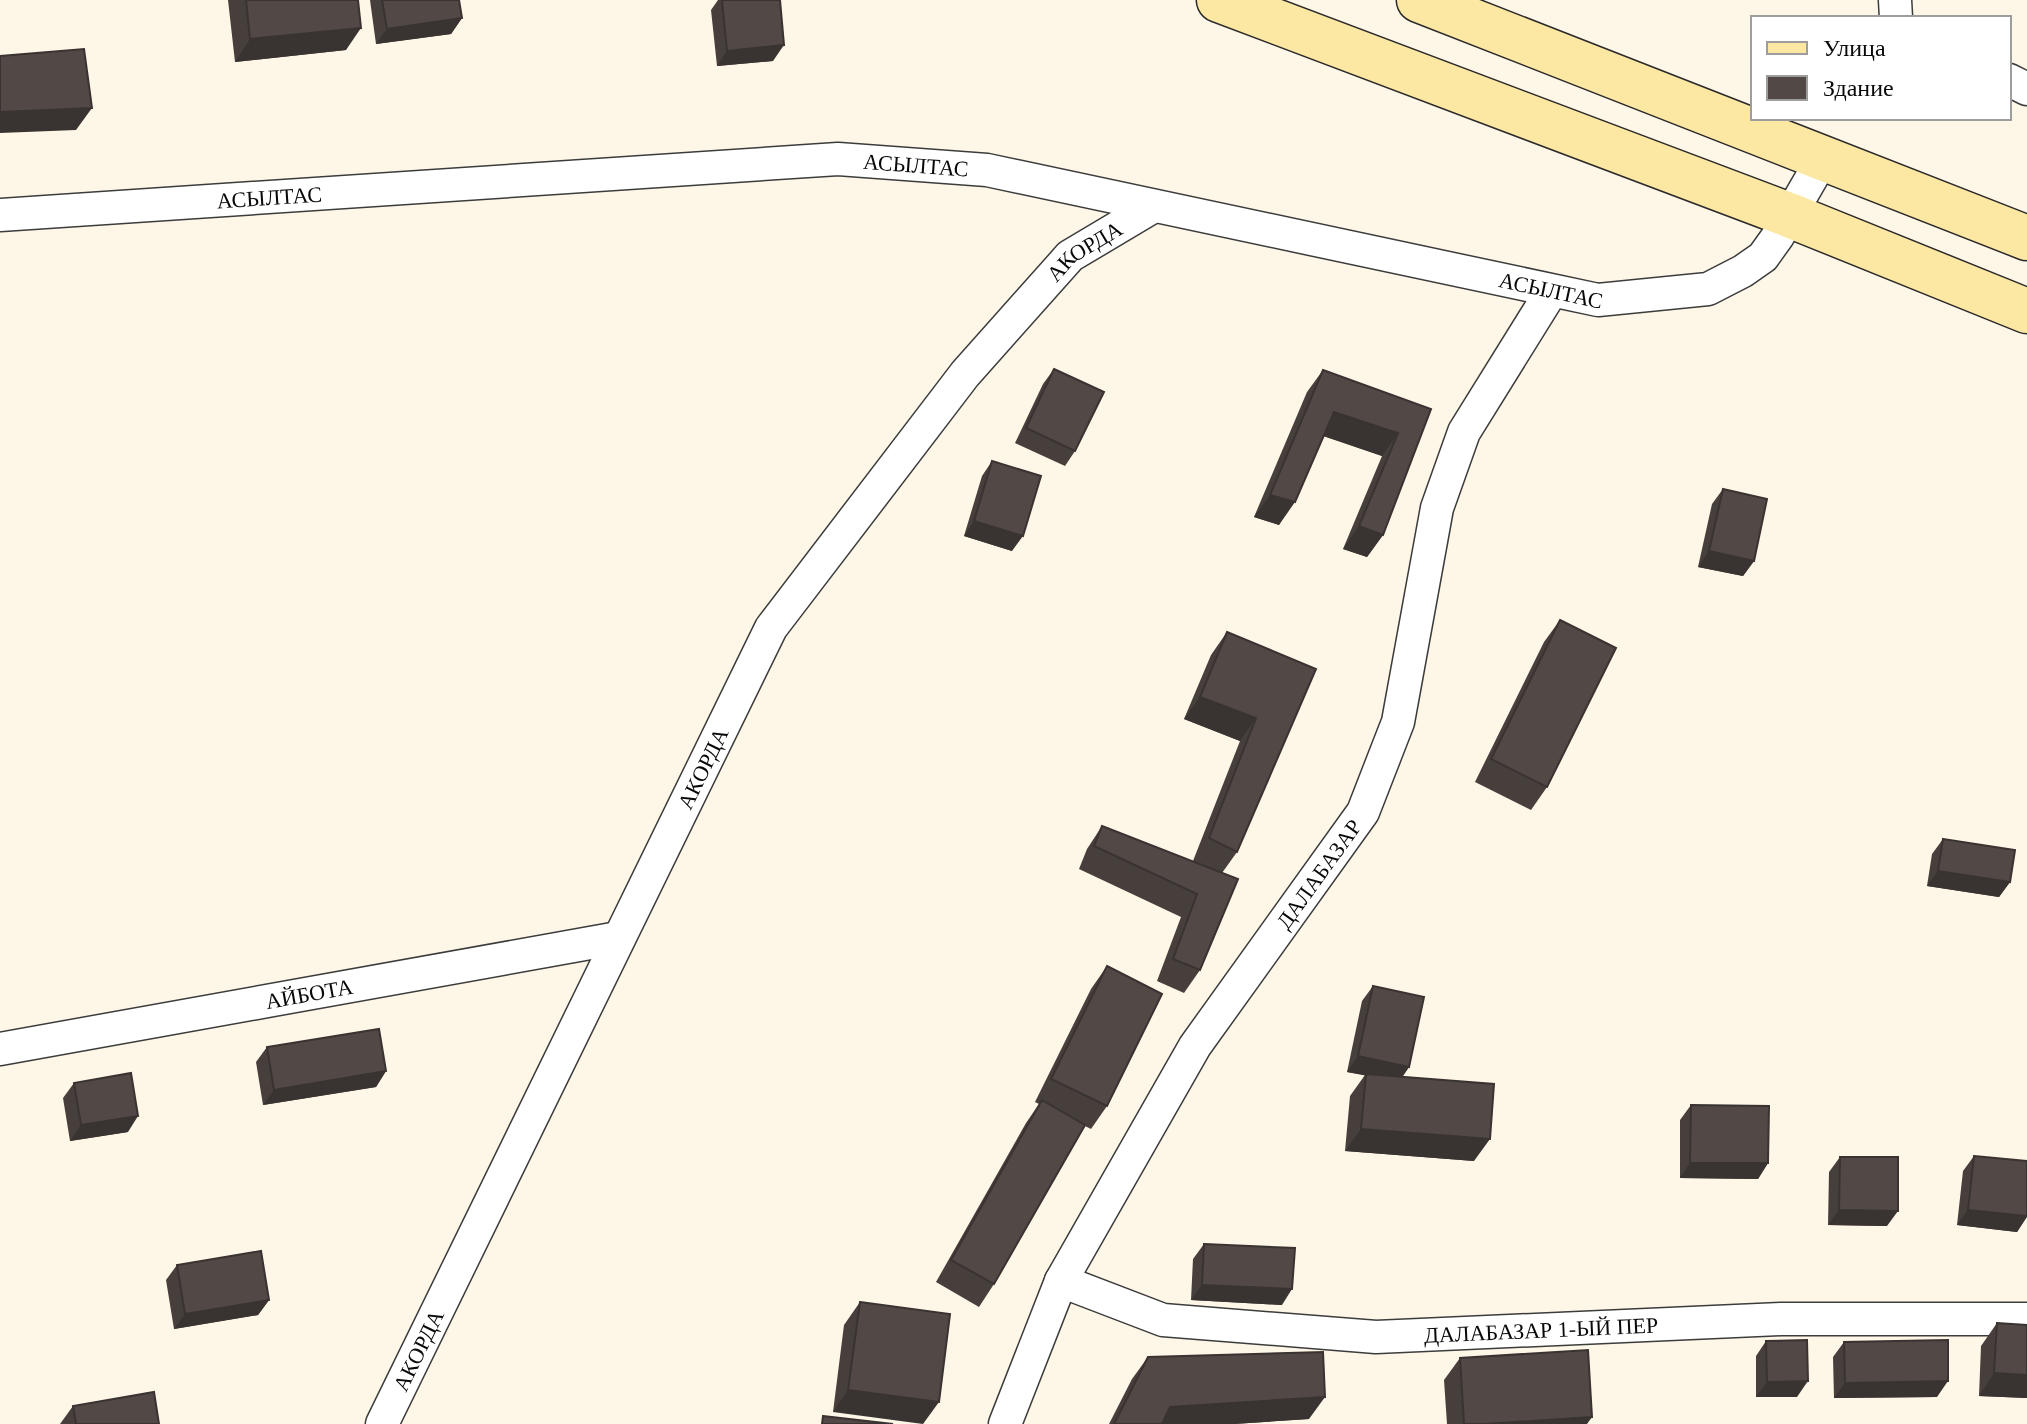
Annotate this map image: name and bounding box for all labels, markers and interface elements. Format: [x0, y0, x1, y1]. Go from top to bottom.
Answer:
legend [1751, 16, 2011, 120]
text: Улица [1823, 35, 1886, 61]
text: Здание [1823, 75, 1894, 101]
street label: АСЫЛТАС [862, 148, 969, 181]
street label: АСЫЛТАС [216, 181, 323, 213]
street label: АКОРДА [1041, 215, 1126, 286]
street label: АСЫЛТАС [1497, 267, 1605, 313]
street label: АКОРДА [672, 723, 733, 813]
street label: ДАЛАБАЗАР [1271, 814, 1366, 933]
street label: АЙБОТА [263, 973, 355, 1014]
street label: АКОРДА [388, 1305, 448, 1395]
street label: ДАЛАБАЗАР 1-ЫЙ ПЕР [1423, 1312, 1659, 1347]

